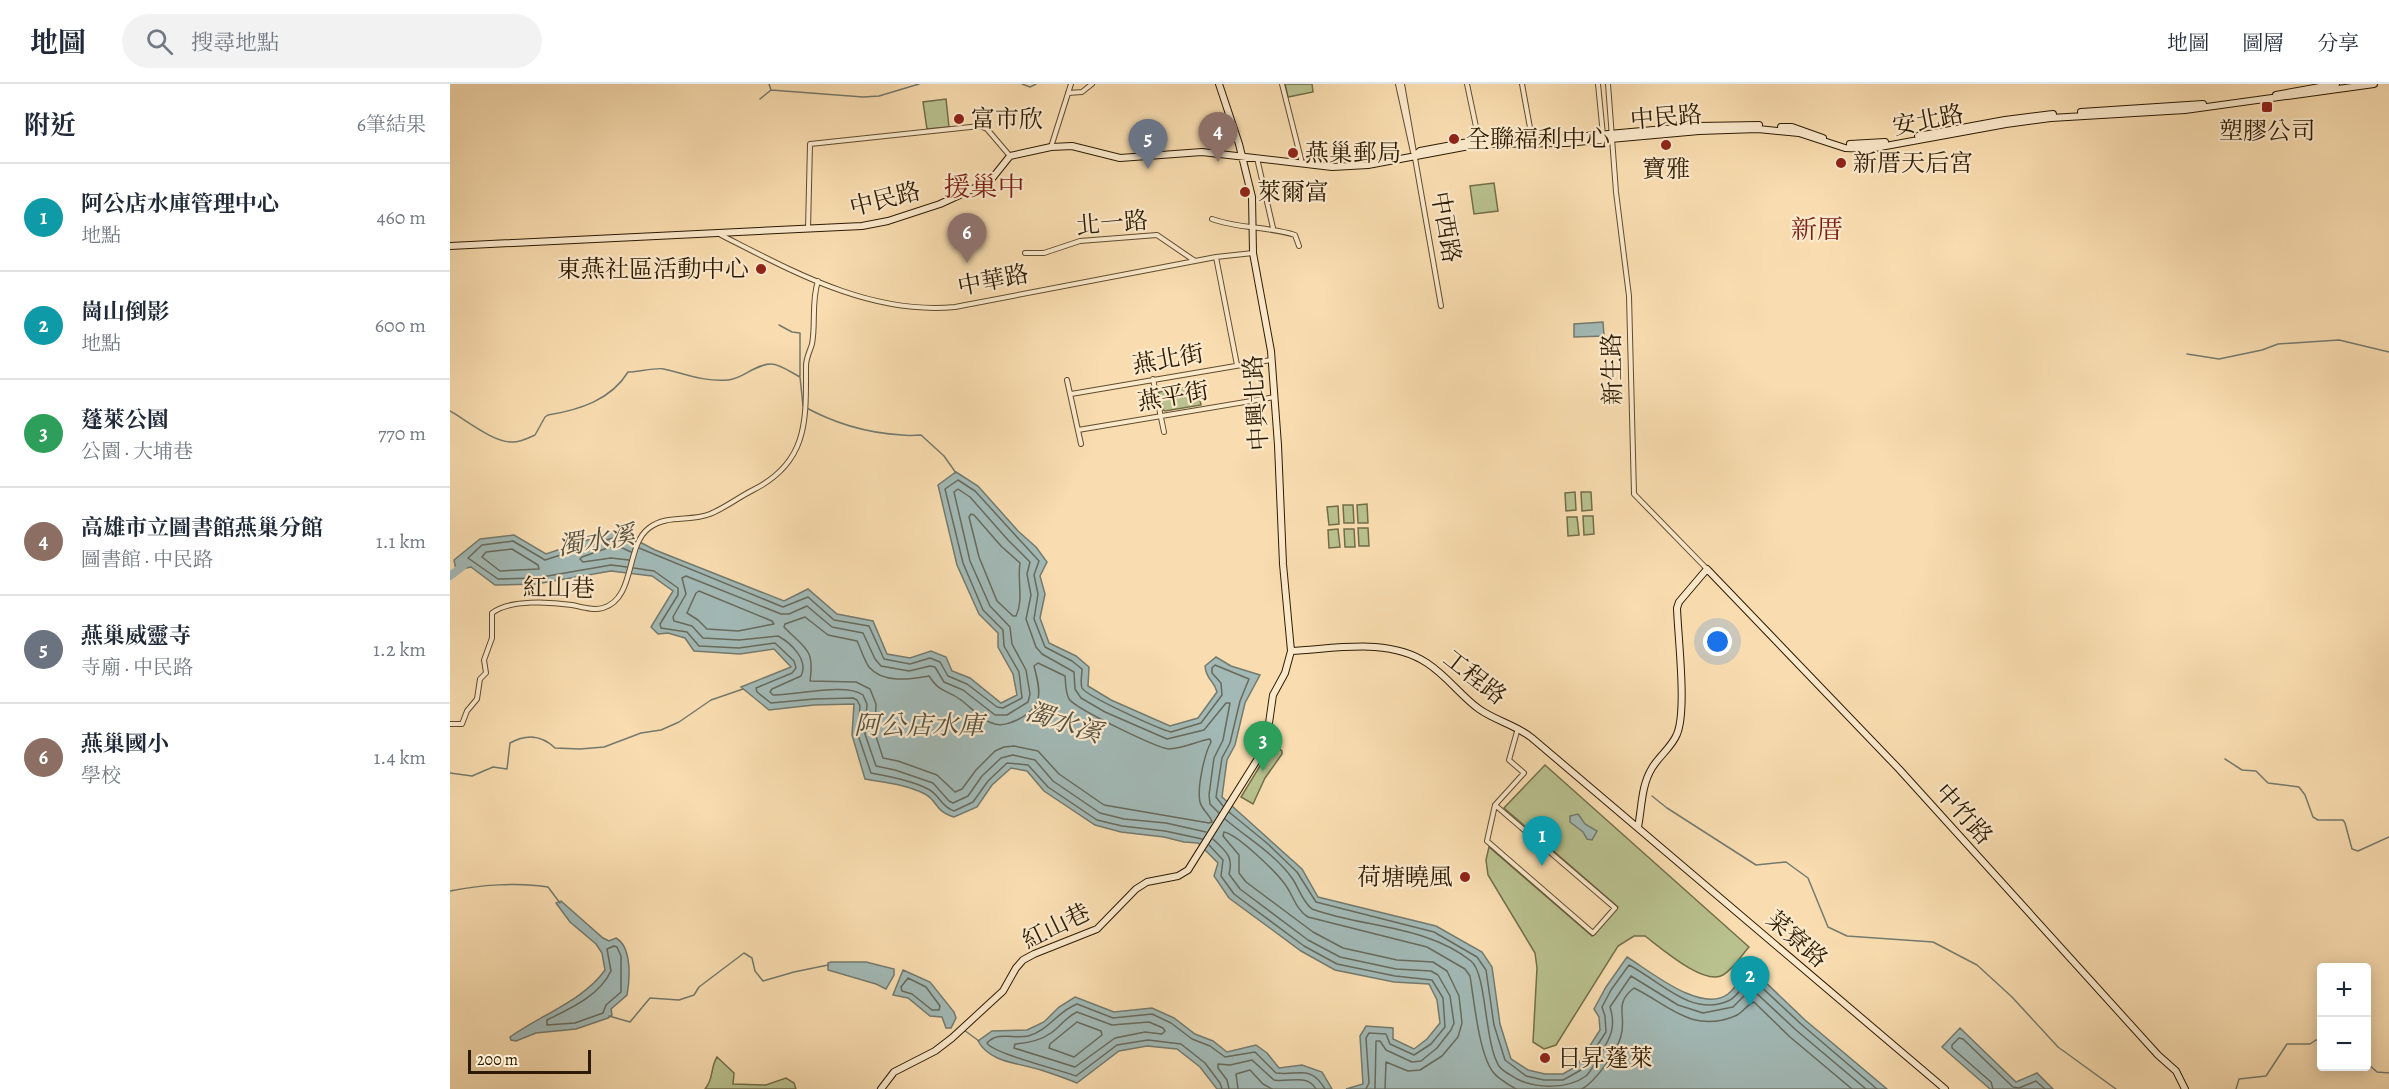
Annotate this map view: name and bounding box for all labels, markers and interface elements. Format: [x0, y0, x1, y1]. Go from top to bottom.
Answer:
search box [122, 14, 542, 68]
text: 地圖 [30, 24, 86, 62]
icon: search [143, 25, 176, 58]
text: 搜尋地點 [191, 28, 279, 58]
text: 地圖 [2167, 29, 2209, 57]
text: 圖層 [2242, 29, 2284, 57]
text: 分享 [2317, 29, 2359, 57]
street label: 安北路 [1890, 97, 1966, 143]
street label: 中民路 [1629, 98, 1703, 136]
marker: 塑膠公司 [2260, 100, 2274, 114]
place label: 富市欣 [971, 103, 1043, 135]
text: 附近 [24, 108, 76, 143]
text: 6筆結果 [357, 111, 426, 138]
marker: 富市欣 [952, 112, 966, 126]
pin: 4 [1198, 112, 1238, 162]
place label: 塑膠公司 [2219, 115, 2315, 147]
pin: 5 [1128, 120, 1168, 169]
place label: 全聯福利中心 [1466, 123, 1610, 155]
marker: 全聯福利中心 [1447, 132, 1461, 146]
place label: 燕巢郵局 [1305, 137, 1401, 169]
marker: 寶雅 [1659, 138, 1673, 152]
marker: 燕巢郵局 [1286, 146, 1300, 160]
place label: 新厝天后宮 [1853, 147, 1973, 179]
place label: 寶雅 [1642, 153, 1690, 185]
marker: 新厝天后宮 [1834, 156, 1848, 170]
district label: 援巢中 [944, 169, 1025, 205]
street label: 中民路 [846, 175, 924, 223]
place label: 萊爾富 [1257, 176, 1329, 208]
marker: 萊爾富 [1238, 185, 1252, 199]
text: 阿公店水庫管理中心 [81, 189, 279, 219]
street label: 中西路 [1424, 189, 1468, 265]
text: 1 [40, 204, 47, 231]
text: 460 m [376, 204, 426, 231]
street label: 北一路 [1075, 204, 1149, 242]
district label: 新厝 [1791, 212, 1843, 247]
pin: 6 [948, 214, 986, 263]
text: 地點 [81, 222, 121, 249]
place label: 東燕社區活動中心 [557, 253, 749, 285]
street label: 中華路 [955, 257, 1031, 303]
marker: 東燕社區活動中心 [754, 262, 768, 276]
text: 崗山倒影 [81, 297, 169, 327]
text: 2 [39, 312, 48, 339]
text: 600 m [375, 312, 426, 339]
text: 地點 [81, 330, 121, 357]
street label: 新生路 [1595, 333, 1629, 405]
street label: 燕北街 [1130, 337, 1206, 381]
street label: 中興北路 [1237, 354, 1275, 452]
street label: 燕平街 [1135, 374, 1211, 418]
text: 蓬萊公園 [81, 405, 169, 435]
text: 3 [39, 420, 48, 447]
text: 770 m [378, 420, 426, 447]
text: 公園 · 大埔巷 [81, 438, 193, 465]
text: 高雄市立圖書館燕巢分館 [81, 513, 323, 543]
water label: 濁水溪 [555, 517, 640, 564]
text: 4 [39, 528, 48, 555]
text: 1.1 km [376, 528, 426, 555]
text: 圖書館 · 中民路 [81, 546, 213, 573]
street label: 紅山巷 [523, 571, 595, 605]
text: 燕巢威靈寺 [81, 621, 191, 651]
your location [1703, 627, 1732, 656]
text: 5 [39, 636, 48, 663]
text: 1.2 km [373, 636, 426, 663]
street label: 工程路 [1437, 642, 1513, 712]
text: 寺廟 · 中民路 [81, 654, 193, 681]
water label: 濁水溪 [1021, 694, 1109, 752]
water label: 阿公店水庫 [854, 708, 988, 743]
pin: 3 [1244, 722, 1282, 771]
text: 燕巢國小 [81, 729, 169, 759]
text: 6 [39, 744, 48, 771]
text: 1.4 km [373, 744, 426, 771]
text: 學校 [81, 762, 121, 789]
street label: 中竹路 [1928, 777, 2000, 851]
pin: 1 [1522, 816, 1562, 866]
place label: 荷塘曉風 [1357, 861, 1453, 893]
marker: 荷塘曉風 [1458, 870, 1472, 884]
street label: 紅山巷 [1017, 896, 1095, 956]
street label: 菜寮路 [1759, 903, 1835, 975]
pin: 2 [1730, 956, 1770, 1006]
map controls [2317, 963, 2371, 1071]
button: + [2317, 963, 2371, 1017]
button: − [2317, 1017, 2371, 1071]
place label: 日昇蓬萊 [1557, 1042, 1653, 1074]
scale bar [468, 1047, 591, 1074]
text: 200 m [477, 1049, 518, 1071]
marker: 日昇蓬萊 [1538, 1051, 1552, 1065]

